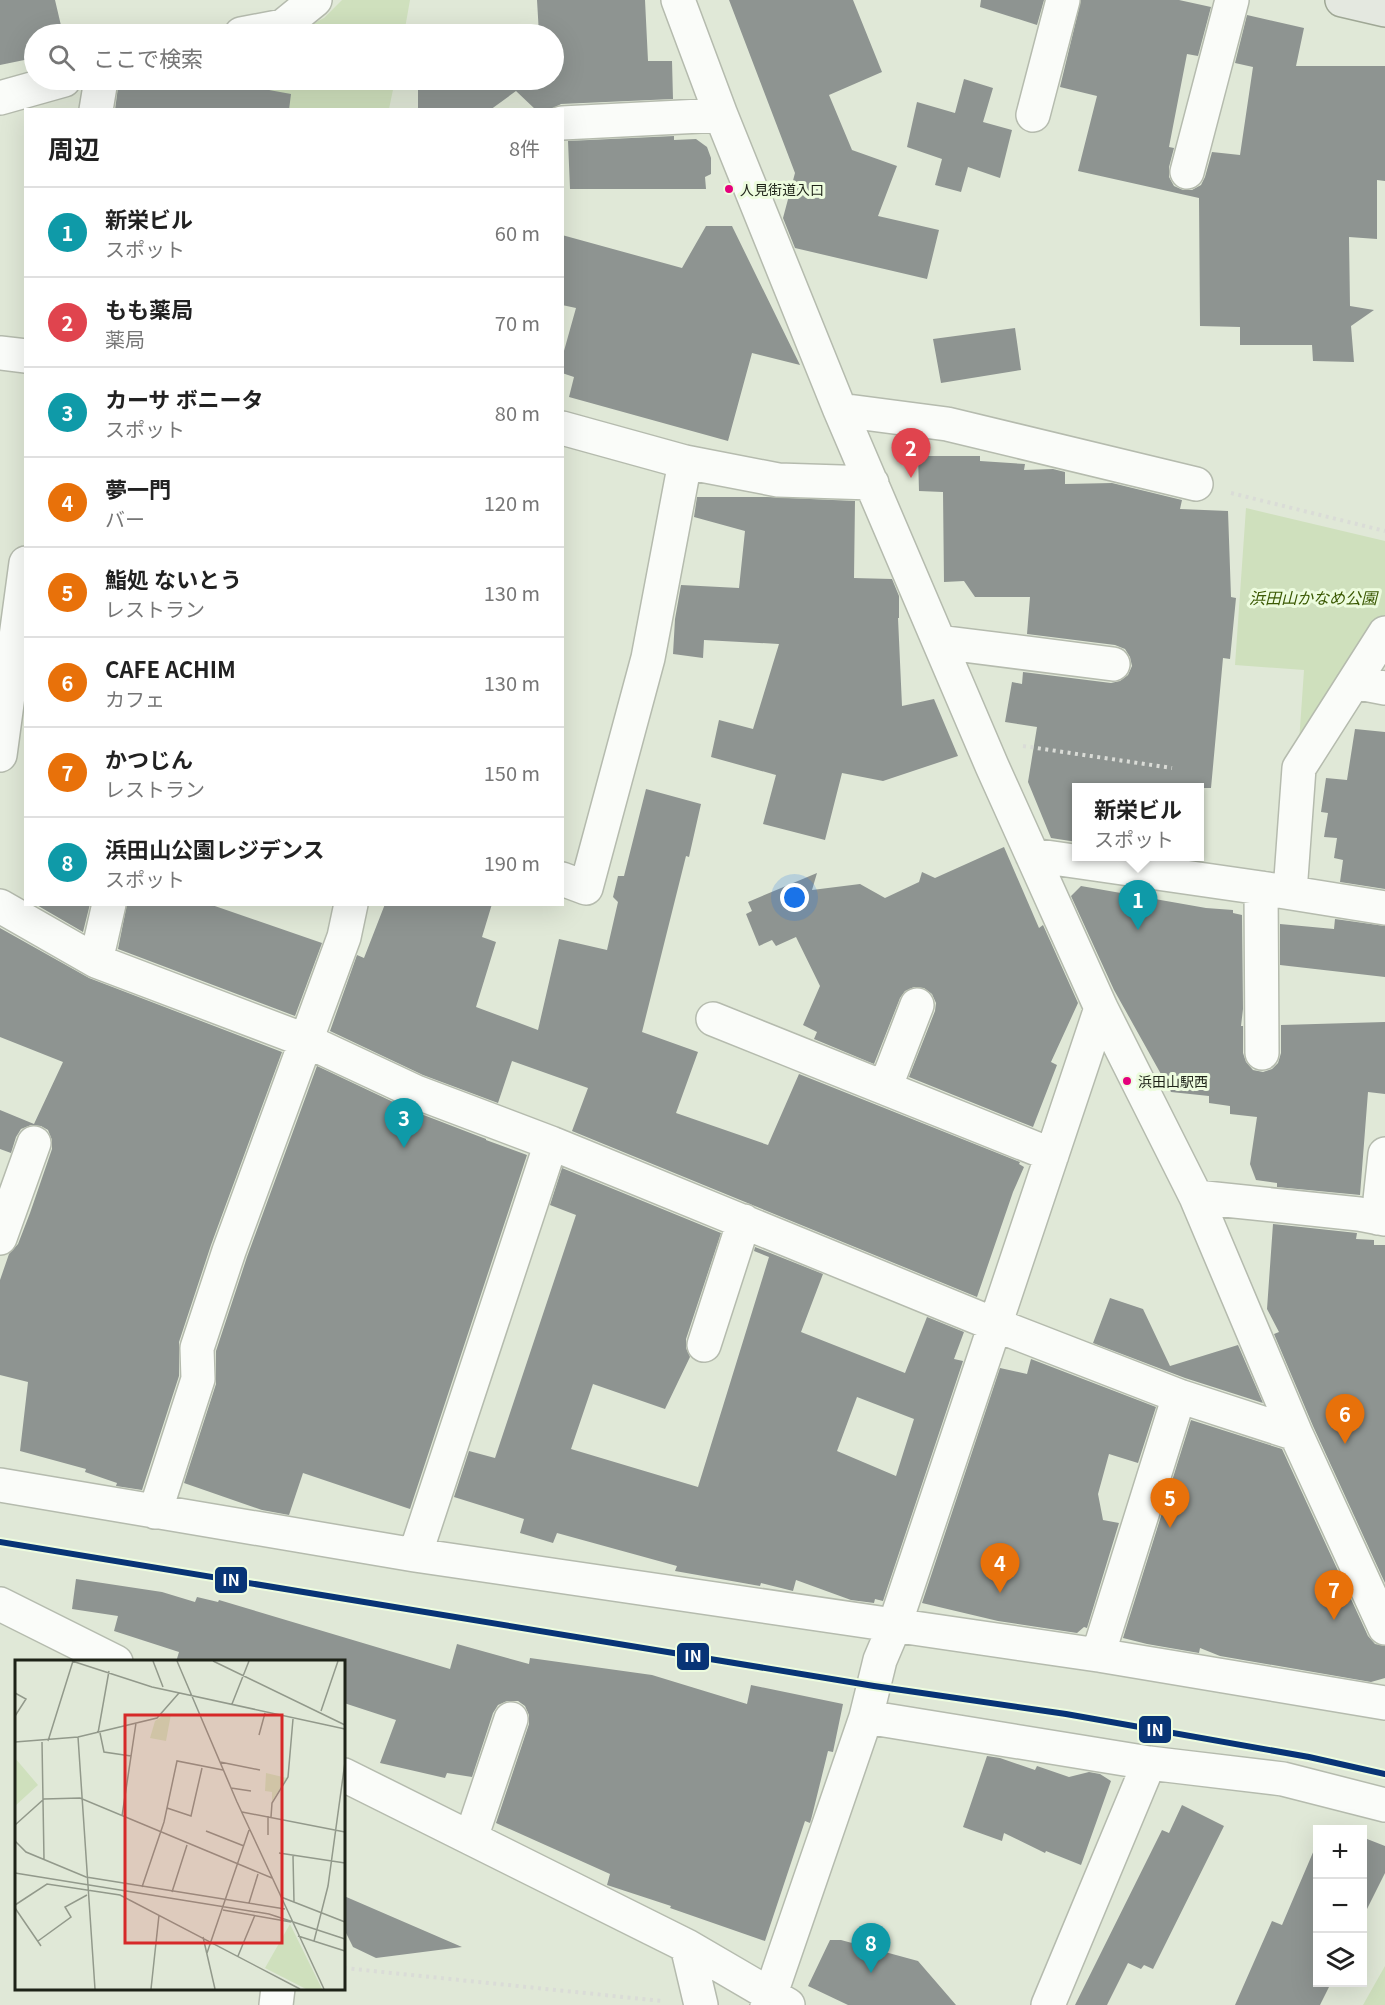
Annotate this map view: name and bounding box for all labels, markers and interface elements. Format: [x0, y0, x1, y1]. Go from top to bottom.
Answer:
search box [24, 24, 564, 90]
icon: search [45, 41, 78, 74]
text: ここで検索 [93, 41, 203, 73]
text: 周辺 [48, 129, 100, 166]
text: 8件 [509, 133, 540, 162]
place label: 人見街道入口 [740, 179, 824, 199]
marker: 人見街道入口 [723, 183, 735, 195]
text: 新栄ビル [105, 202, 193, 234]
text: 1 [62, 218, 73, 247]
text: 60 m [495, 218, 540, 247]
text: スポット [105, 234, 185, 263]
text: もも薬局 [105, 292, 193, 324]
text: 2 [62, 308, 73, 337]
text: 70 m [495, 308, 540, 337]
text: 薬局 [105, 324, 145, 353]
text: カーサ ボニータ [105, 382, 264, 414]
text: 3 [62, 398, 73, 427]
text: 80 m [495, 398, 540, 427]
text: スポット [105, 414, 185, 443]
pin: 2 [892, 428, 930, 478]
text: 夢一門 [105, 472, 171, 504]
text: 4 [62, 488, 73, 517]
text: 120 m [484, 488, 540, 517]
text: バー [105, 504, 145, 533]
text: 鮨処 ないとう [105, 562, 242, 594]
text: 5 [62, 578, 73, 607]
text: 130 m [484, 578, 540, 607]
park label: 浜田山かなめ公園 [1249, 585, 1379, 609]
text: レストラン [105, 594, 205, 623]
text: CAFE ACHIM [105, 652, 236, 684]
text: 6 [62, 668, 73, 697]
text: 130 m [484, 668, 540, 697]
text: カフェ [105, 684, 165, 713]
text: かつじん [105, 742, 193, 774]
text: 7 [62, 758, 73, 787]
text: 150 m [484, 758, 540, 787]
text: レストラン [105, 774, 205, 803]
popup [1072, 783, 1204, 861]
text: 新栄ビル [1094, 792, 1182, 824]
text: スポット [1094, 824, 1174, 853]
text: 浜田山公園レジデンス [105, 832, 325, 864]
text: 8 [62, 848, 73, 877]
text: 190 m [484, 848, 540, 877]
text: スポット [105, 864, 185, 893]
pin: 1 [1118, 880, 1158, 930]
your location [780, 883, 809, 912]
place label: 浜田山駅西 [1138, 1071, 1208, 1091]
marker: 浜田山駅西 [1121, 1075, 1133, 1087]
pin: 3 [384, 1098, 424, 1148]
pin: 6 [1326, 1394, 1364, 1444]
pin: 5 [1150, 1478, 1190, 1528]
pin: 4 [980, 1544, 1020, 1593]
line badge: IN [214, 1566, 248, 1594]
text: IN [222, 1567, 240, 1591]
pin: 7 [1314, 1570, 1354, 1620]
line badge: IN [676, 1642, 710, 1671]
text: IN [684, 1643, 702, 1667]
inset map [15, 1660, 345, 1990]
line badge: IN [1138, 1715, 1172, 1744]
text: IN [1146, 1717, 1164, 1741]
map controls [1313, 1825, 1367, 1987]
button: + [1313, 1825, 1367, 1879]
button: − [1313, 1879, 1367, 1933]
pin: 8 [852, 1924, 890, 1973]
button: layers [1313, 1933, 1367, 1987]

